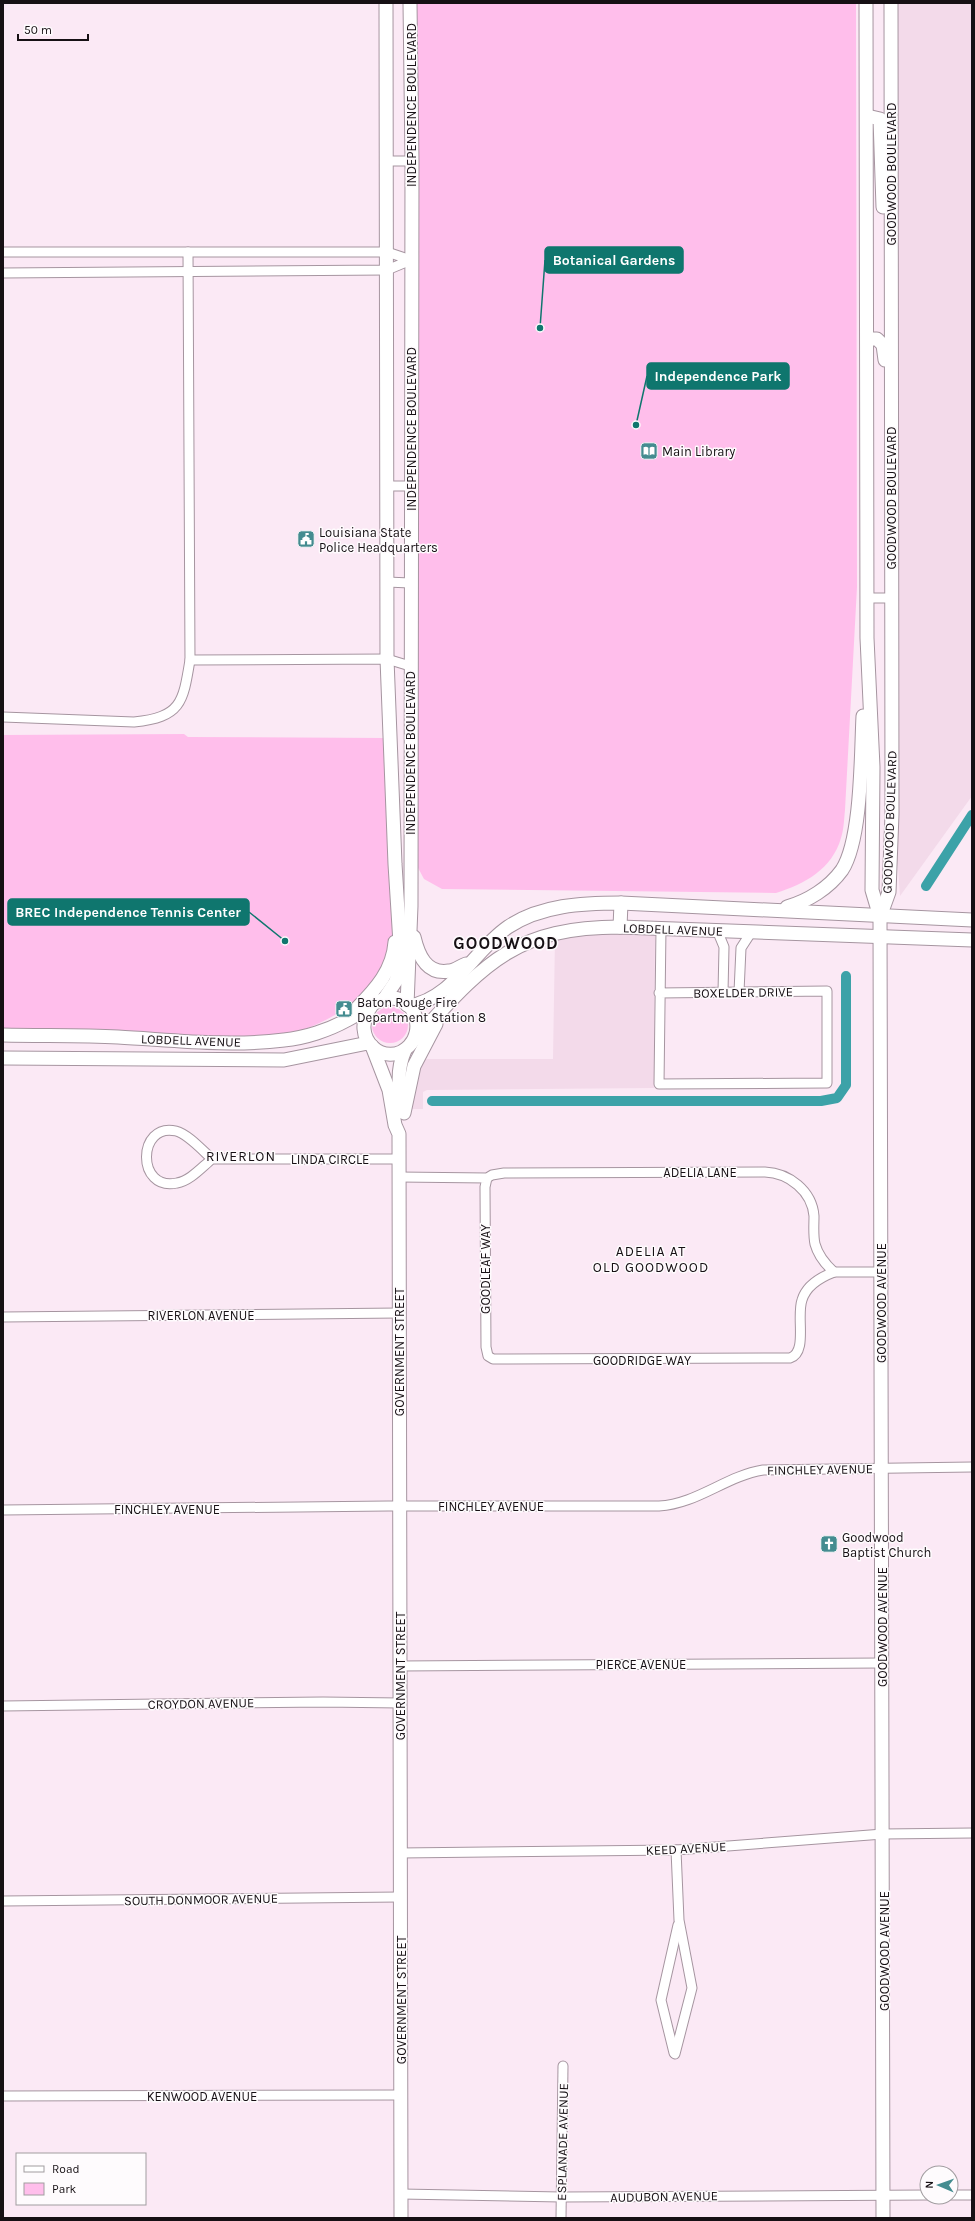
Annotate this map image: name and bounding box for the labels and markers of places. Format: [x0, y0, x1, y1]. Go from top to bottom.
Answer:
callout: Botanical Gardens [545, 247, 683, 273]
callout: Independence Park [647, 363, 789, 389]
library icon: Main Library [639, 441, 659, 461]
place label: Main Library [662, 444, 735, 459]
place label: Louisiana State Police Headquarters [319, 525, 438, 556]
public building icon: Louisiana State Police Headquarters [296, 529, 316, 549]
callout: BREC Independence Tennis Center [8, 899, 249, 925]
place label: Baton Rouge Fire Department Station 8 [357, 995, 486, 1025]
public building icon: Baton Rouge Fire Department Station 8 [334, 999, 354, 1019]
place label: Goodwood Baptist Church [842, 1530, 931, 1560]
church icon: Goodwood Baptist Church [819, 1534, 839, 1554]

